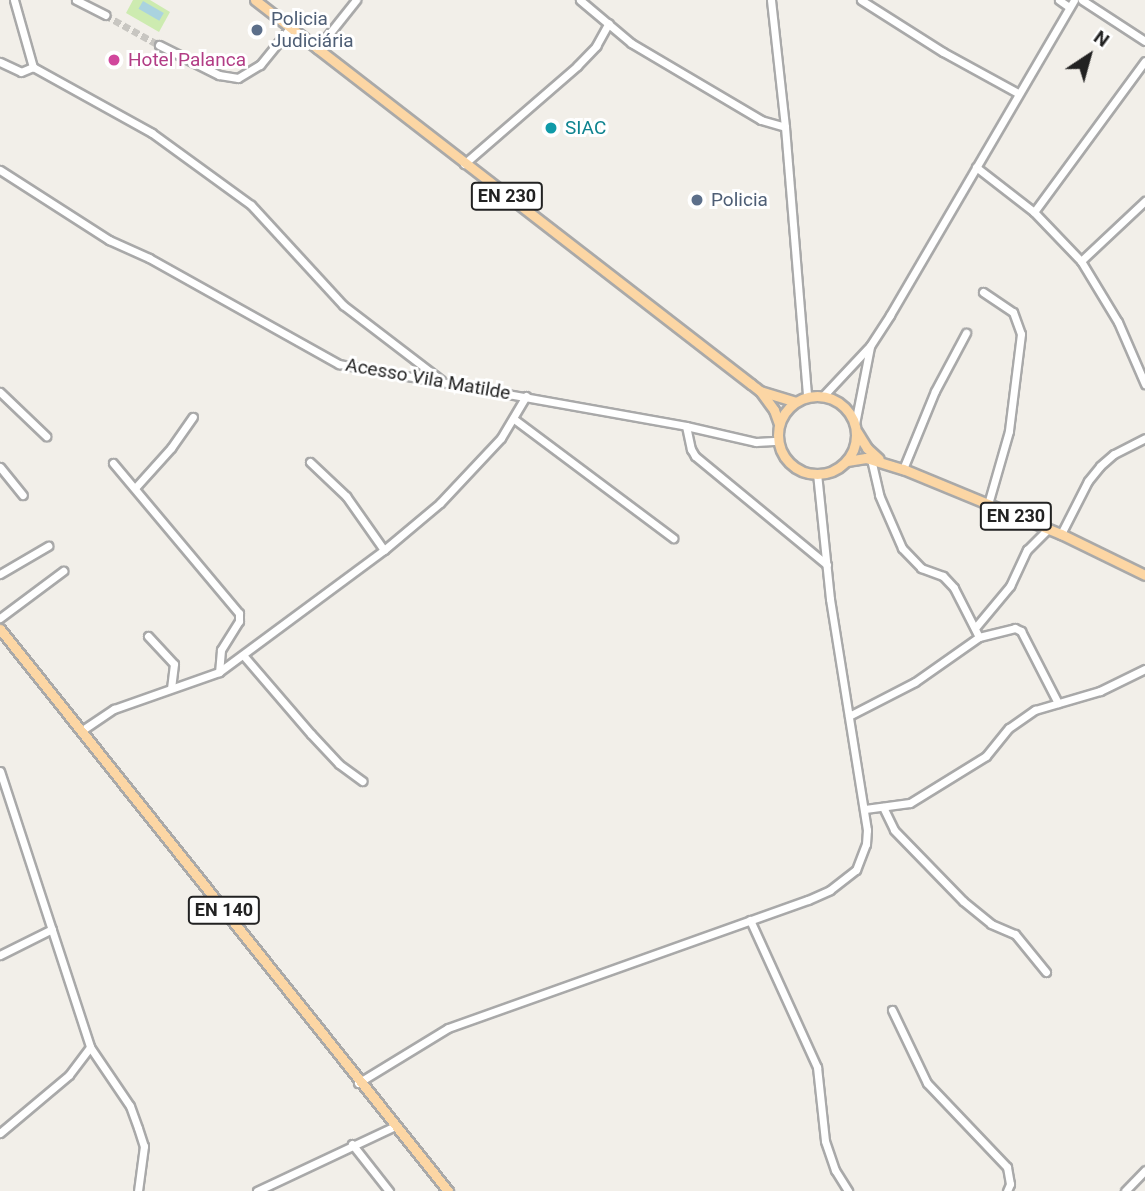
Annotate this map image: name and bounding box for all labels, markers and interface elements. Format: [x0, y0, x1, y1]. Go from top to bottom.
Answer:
place label: Policia Judiciária [271, 8, 354, 52]
north arrow [1054, 21, 1124, 91]
marker: Policia Judiciária [249, 22, 265, 38]
text: N [1089, 25, 1114, 52]
place label: Hotel Palanca [128, 49, 246, 71]
marker: Hotel Palanca [106, 52, 122, 68]
place label: SIAC [565, 117, 606, 139]
marker: SIAC [543, 120, 559, 136]
road number: EN 230 [470, 182, 544, 210]
place label: Policia [711, 189, 768, 211]
marker: Policia [689, 192, 705, 208]
street label: Acesso Vila Matilde [344, 353, 512, 405]
road number: EN 230 [979, 502, 1053, 530]
road number: EN 140 [187, 896, 261, 925]

